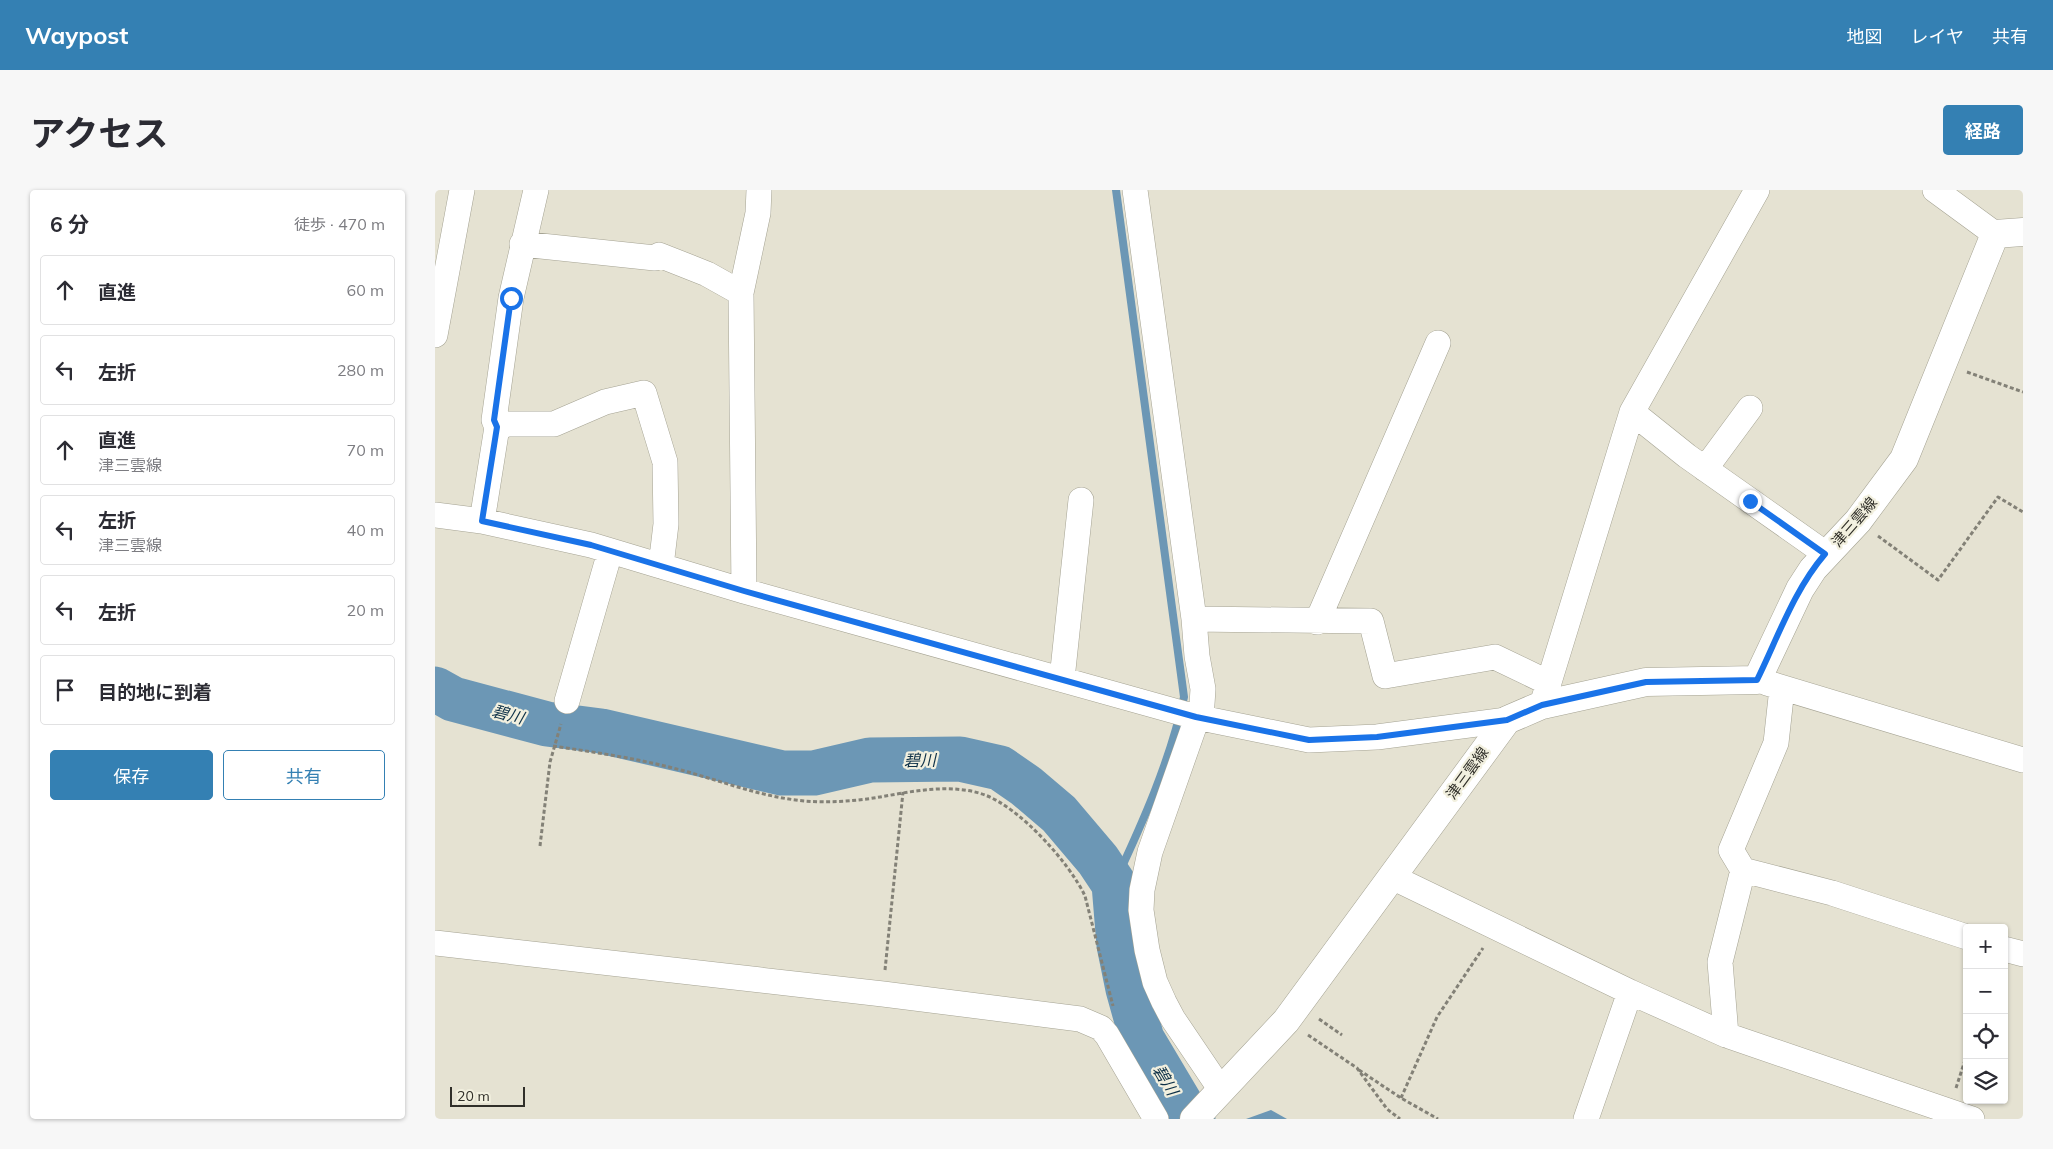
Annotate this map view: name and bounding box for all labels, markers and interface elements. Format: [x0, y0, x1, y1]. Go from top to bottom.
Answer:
text: Waypost [25, 20, 128, 50]
text: 地図 [1847, 25, 1883, 48]
text: レイヤ [1911, 25, 1964, 48]
text: 共有 [1992, 25, 2028, 48]
button: 経路 [1943, 105, 2023, 155]
text: アクセス [30, 111, 168, 155]
text: 6 分 [50, 211, 89, 237]
text: 徒歩 · 470 m [294, 214, 385, 234]
icon: ahead [51, 276, 79, 304]
text: 直進 [98, 280, 136, 304]
text: 60 m [347, 280, 384, 300]
route start [500, 287, 523, 310]
icon: left [51, 356, 79, 384]
text: 左折 [98, 360, 136, 384]
text: 280 m [337, 360, 384, 380]
text: 直進 [98, 428, 136, 452]
icon: ahead [51, 436, 79, 464]
text: 70 m [347, 440, 384, 460]
text: 津三雲線 [98, 455, 162, 475]
route end [1739, 490, 1762, 513]
street label: 津三雲線 [1827, 493, 1881, 551]
text: 左折 [98, 508, 136, 532]
icon: left [51, 516, 79, 544]
text: 40 m [347, 520, 384, 540]
text: 津三雲線 [98, 535, 162, 555]
icon: left [51, 596, 79, 624]
text: 左折 [98, 600, 136, 624]
text: 20 m [347, 600, 384, 620]
icon: arrive [51, 676, 79, 704]
text: 目的地に到着 [98, 680, 212, 704]
water label: 碧川 [490, 700, 528, 728]
street label: 津三雲線 [1442, 743, 1492, 803]
button: 保存 [50, 750, 213, 800]
button: 共有 [223, 750, 385, 800]
water label: 碧川 [904, 750, 938, 770]
map controls [1963, 924, 2008, 1104]
button: + [1963, 924, 2008, 969]
button: − [1963, 969, 2008, 1014]
button: locate [1963, 1014, 2008, 1059]
button: layers [1963, 1059, 2008, 1104]
water label: 碧川 [1149, 1061, 1184, 1101]
scale bar [450, 1084, 525, 1107]
text: 20 m [457, 1087, 490, 1105]

